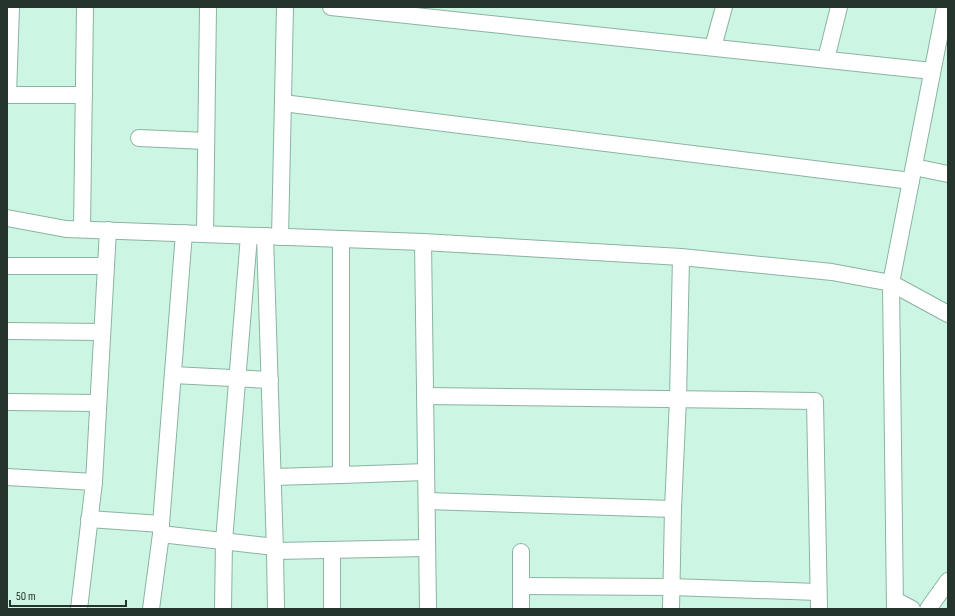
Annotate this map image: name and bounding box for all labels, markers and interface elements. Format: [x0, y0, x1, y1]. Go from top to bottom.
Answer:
scale bar [10, 582, 126, 608]
text: 50 m [16, 589, 36, 604]

